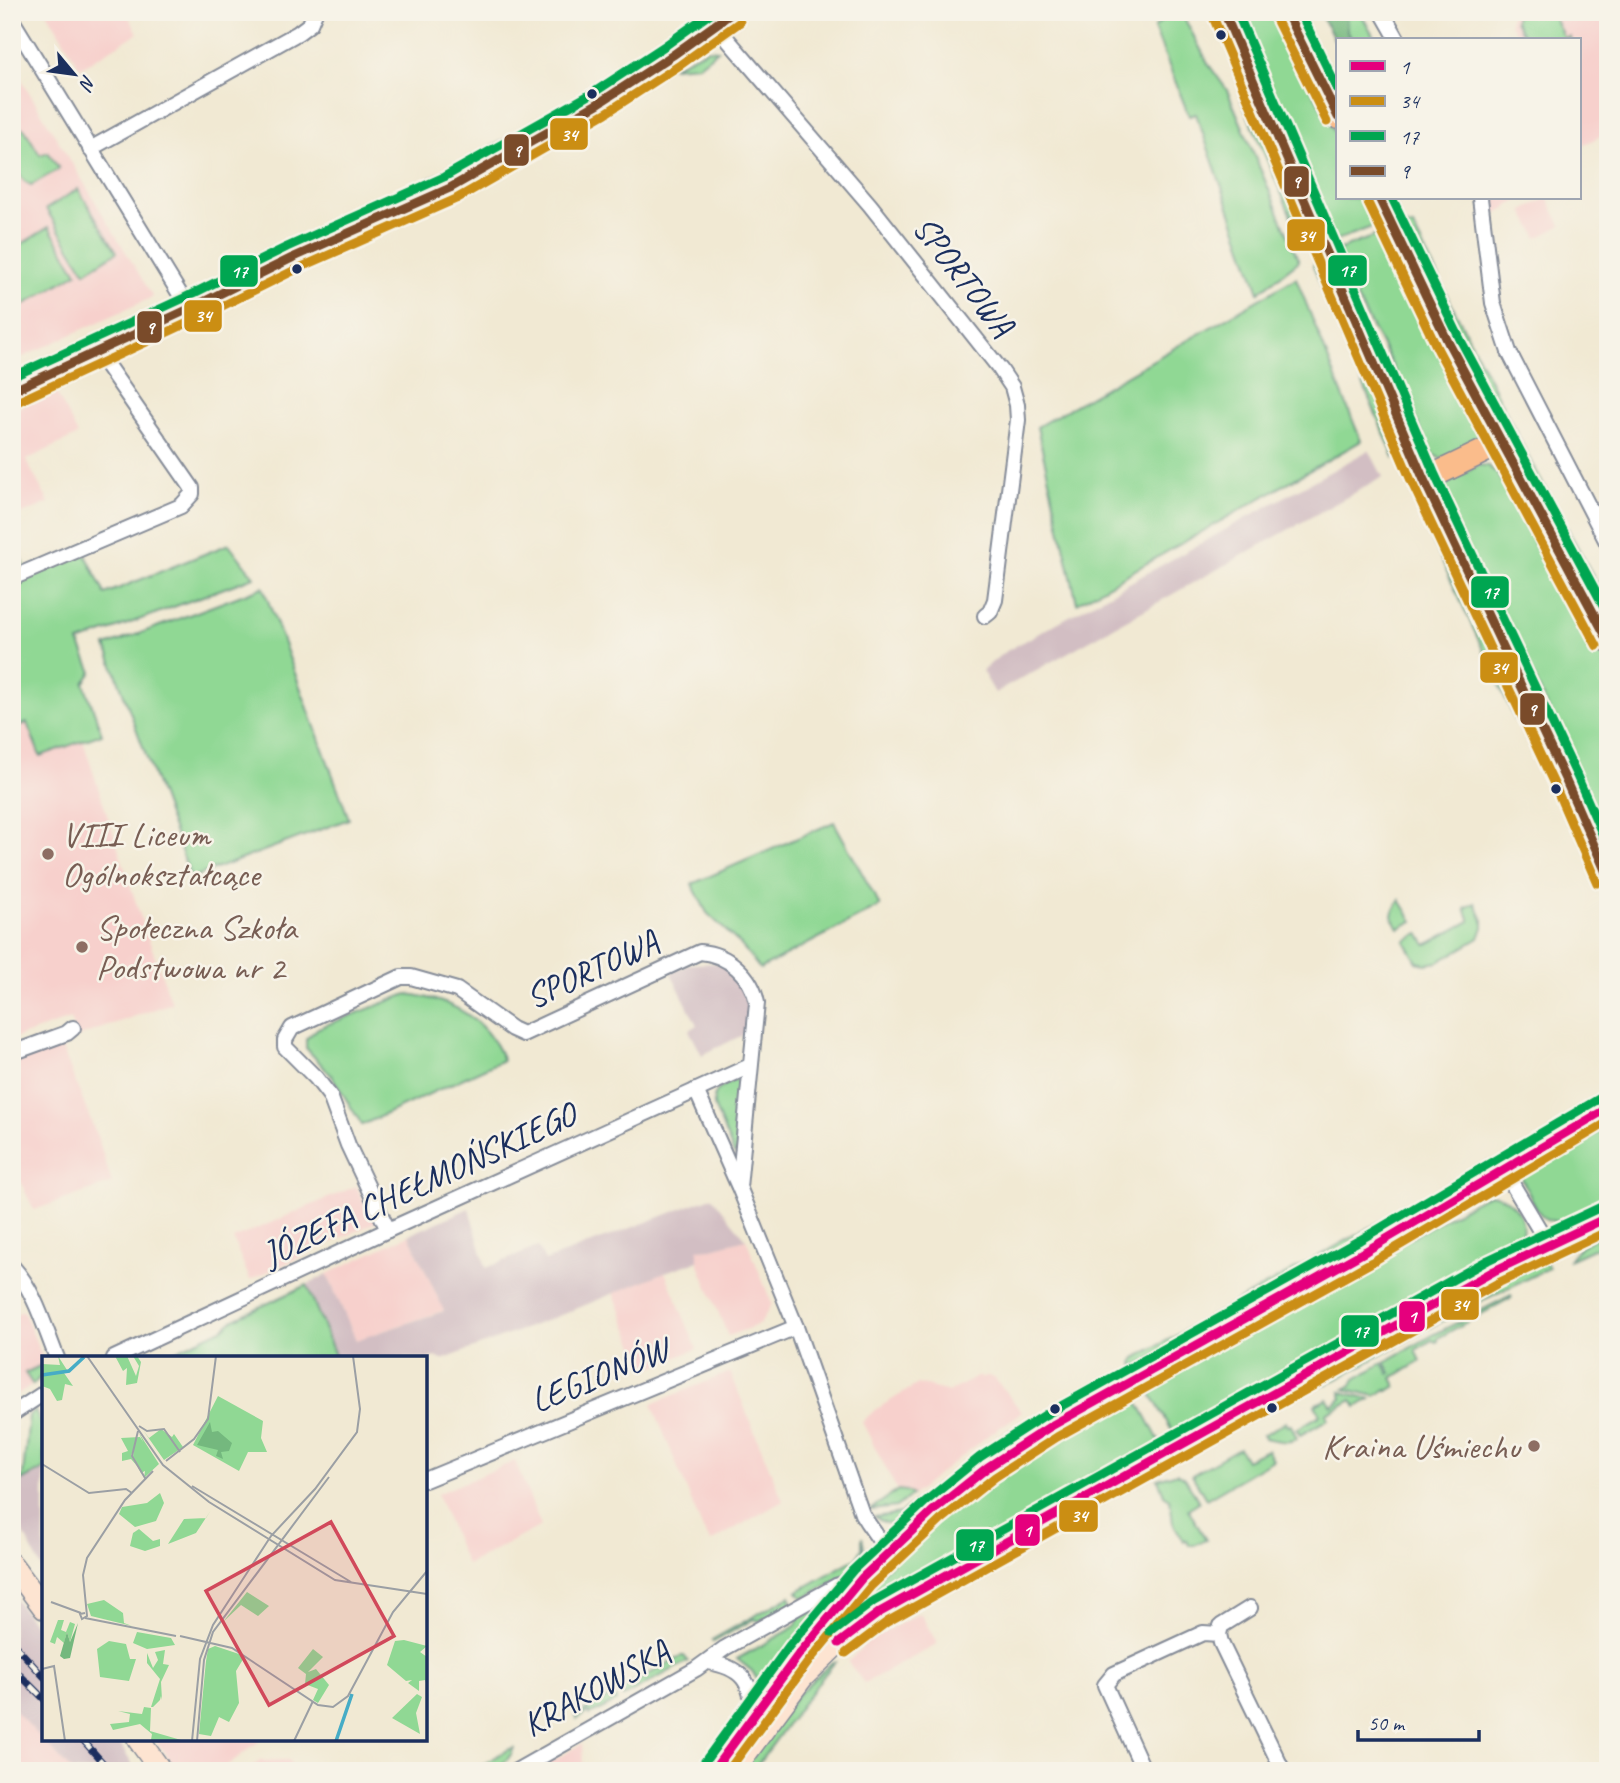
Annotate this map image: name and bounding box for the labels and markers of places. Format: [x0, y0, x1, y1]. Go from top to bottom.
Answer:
unlabelled marker [1214, 28, 1228, 42]
unlabelled marker [585, 87, 599, 101]
unlabelled marker [290, 262, 304, 276]
unlabelled marker [1549, 782, 1563, 796]
place label: VIII Liceum Ogólnokształcące [62, 812, 262, 897]
marker: VIII Liceum Ogólnokształcące [40, 846, 56, 862]
place label: Społeczna Szkoła Podstwowa nr 2 [96, 905, 299, 990]
marker: Społeczna Szkoła Podstwowa nr 2 [74, 939, 90, 955]
unlabelled marker [1265, 1401, 1279, 1415]
unlabelled marker [1048, 1402, 1062, 1416]
place label: Kraina Uśmiechu [1322, 1424, 1522, 1469]
marker: Kraina Uśmiechu [1526, 1438, 1542, 1454]

